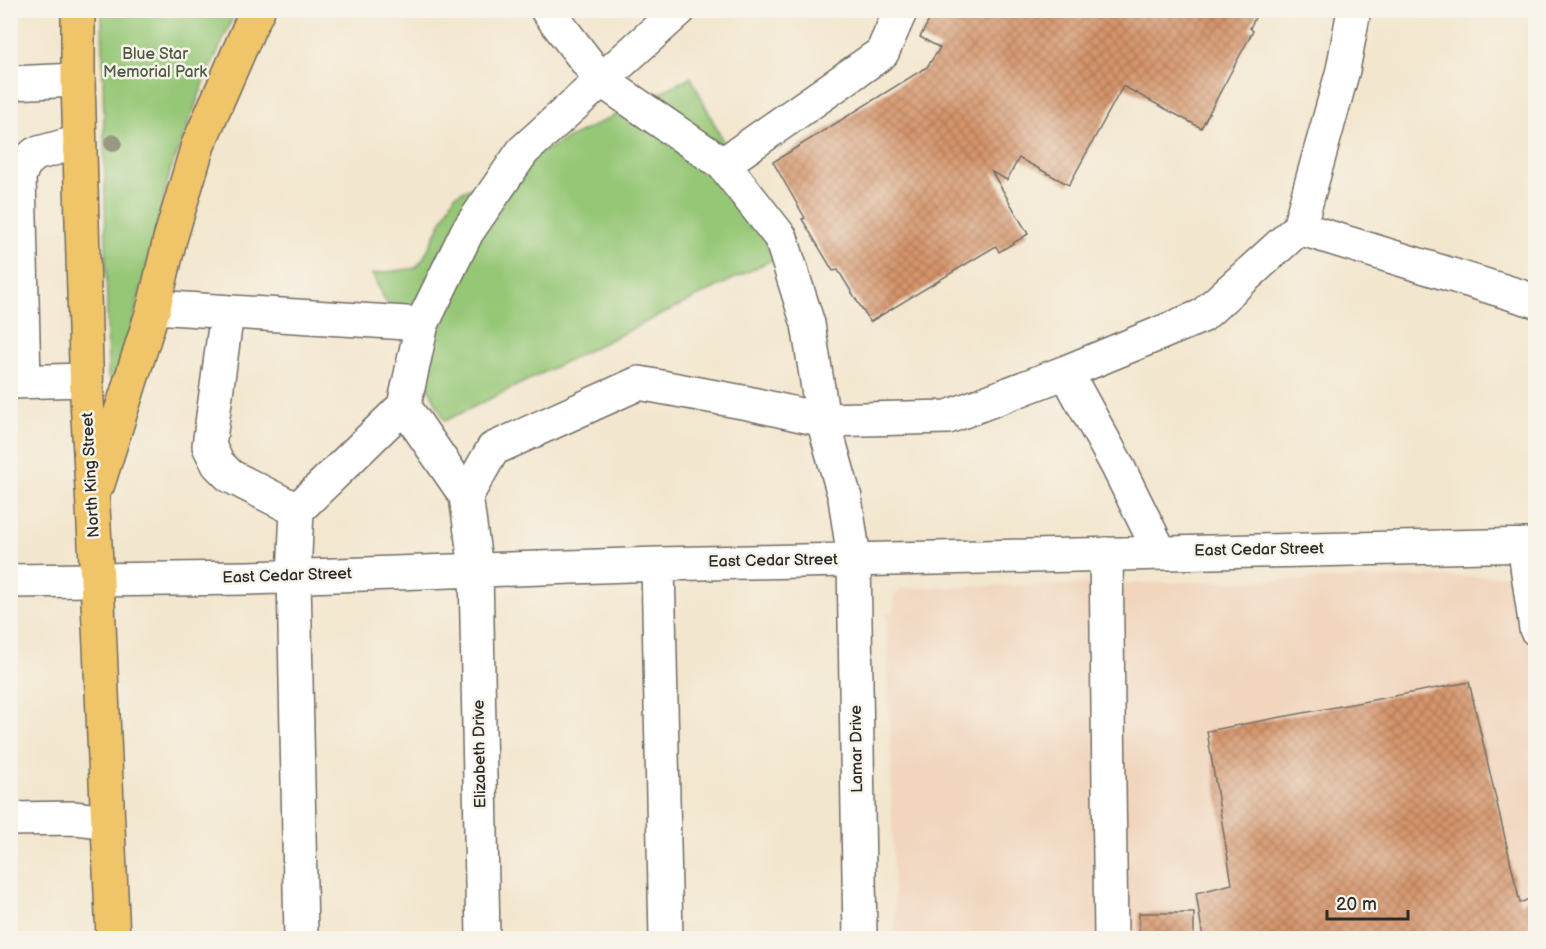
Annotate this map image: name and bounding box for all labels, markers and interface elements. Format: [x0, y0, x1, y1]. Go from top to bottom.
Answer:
park label: Blue Star Memorial Park [103, 45, 207, 82]
street label: North King Street [78, 412, 104, 538]
street label: East Cedar Street [1194, 539, 1324, 561]
street label: East Cedar Street [708, 550, 838, 572]
street label: East Cedar Street [222, 564, 352, 588]
street label: Elizabeth Drive [470, 699, 490, 808]
street label: Lamar Drive [847, 704, 867, 793]
scale bar [1327, 883, 1408, 921]
text: 20 m [1336, 894, 1377, 915]

